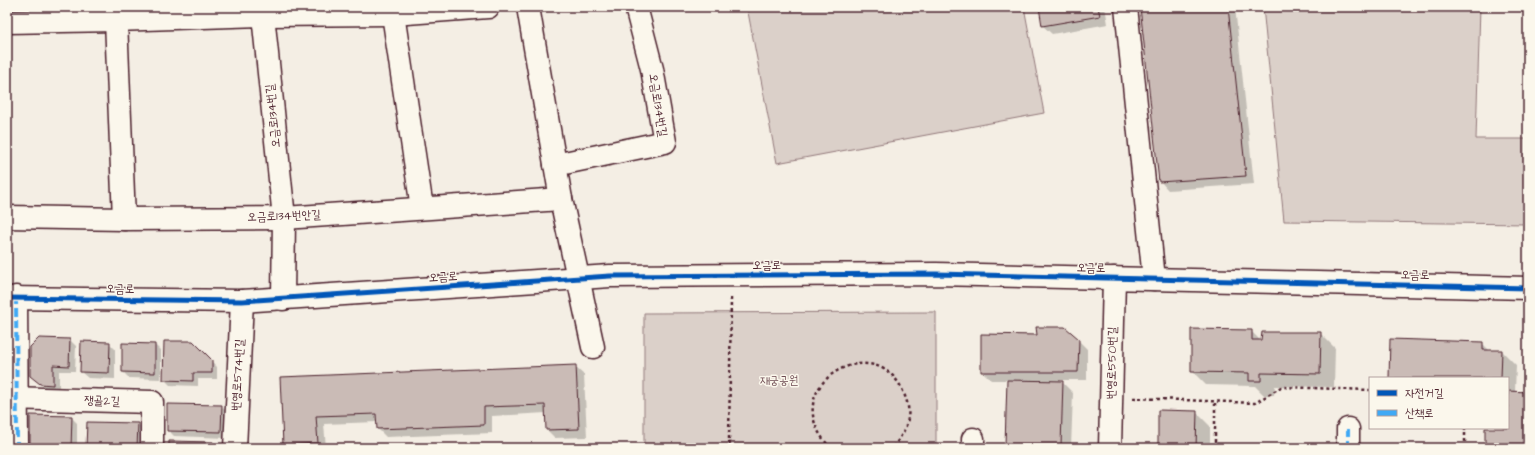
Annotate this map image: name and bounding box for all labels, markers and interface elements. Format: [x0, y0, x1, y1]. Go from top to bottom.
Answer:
street label: 오금로134번길 [645, 72, 671, 138]
street label: 오금로134번길 [261, 83, 285, 149]
street label: 오금로134번안길 [247, 206, 321, 226]
street label: 오금로 [753, 257, 781, 274]
street label: 오금로 [1076, 259, 1106, 277]
street label: 오금로 [1400, 266, 1430, 284]
street label: 오금로 [428, 268, 458, 286]
street label: 오금로 [105, 280, 135, 298]
street label: 번영로550번길 [1103, 326, 1121, 400]
street label: 번영로574번길 [228, 338, 248, 412]
park label: 재궁공원 [760, 372, 798, 389]
legend [1369, 377, 1509, 429]
text: 자전거길 [1405, 385, 1444, 402]
street label: 쟁골2길 [84, 392, 121, 410]
text: 산책로 [1405, 405, 1434, 422]

